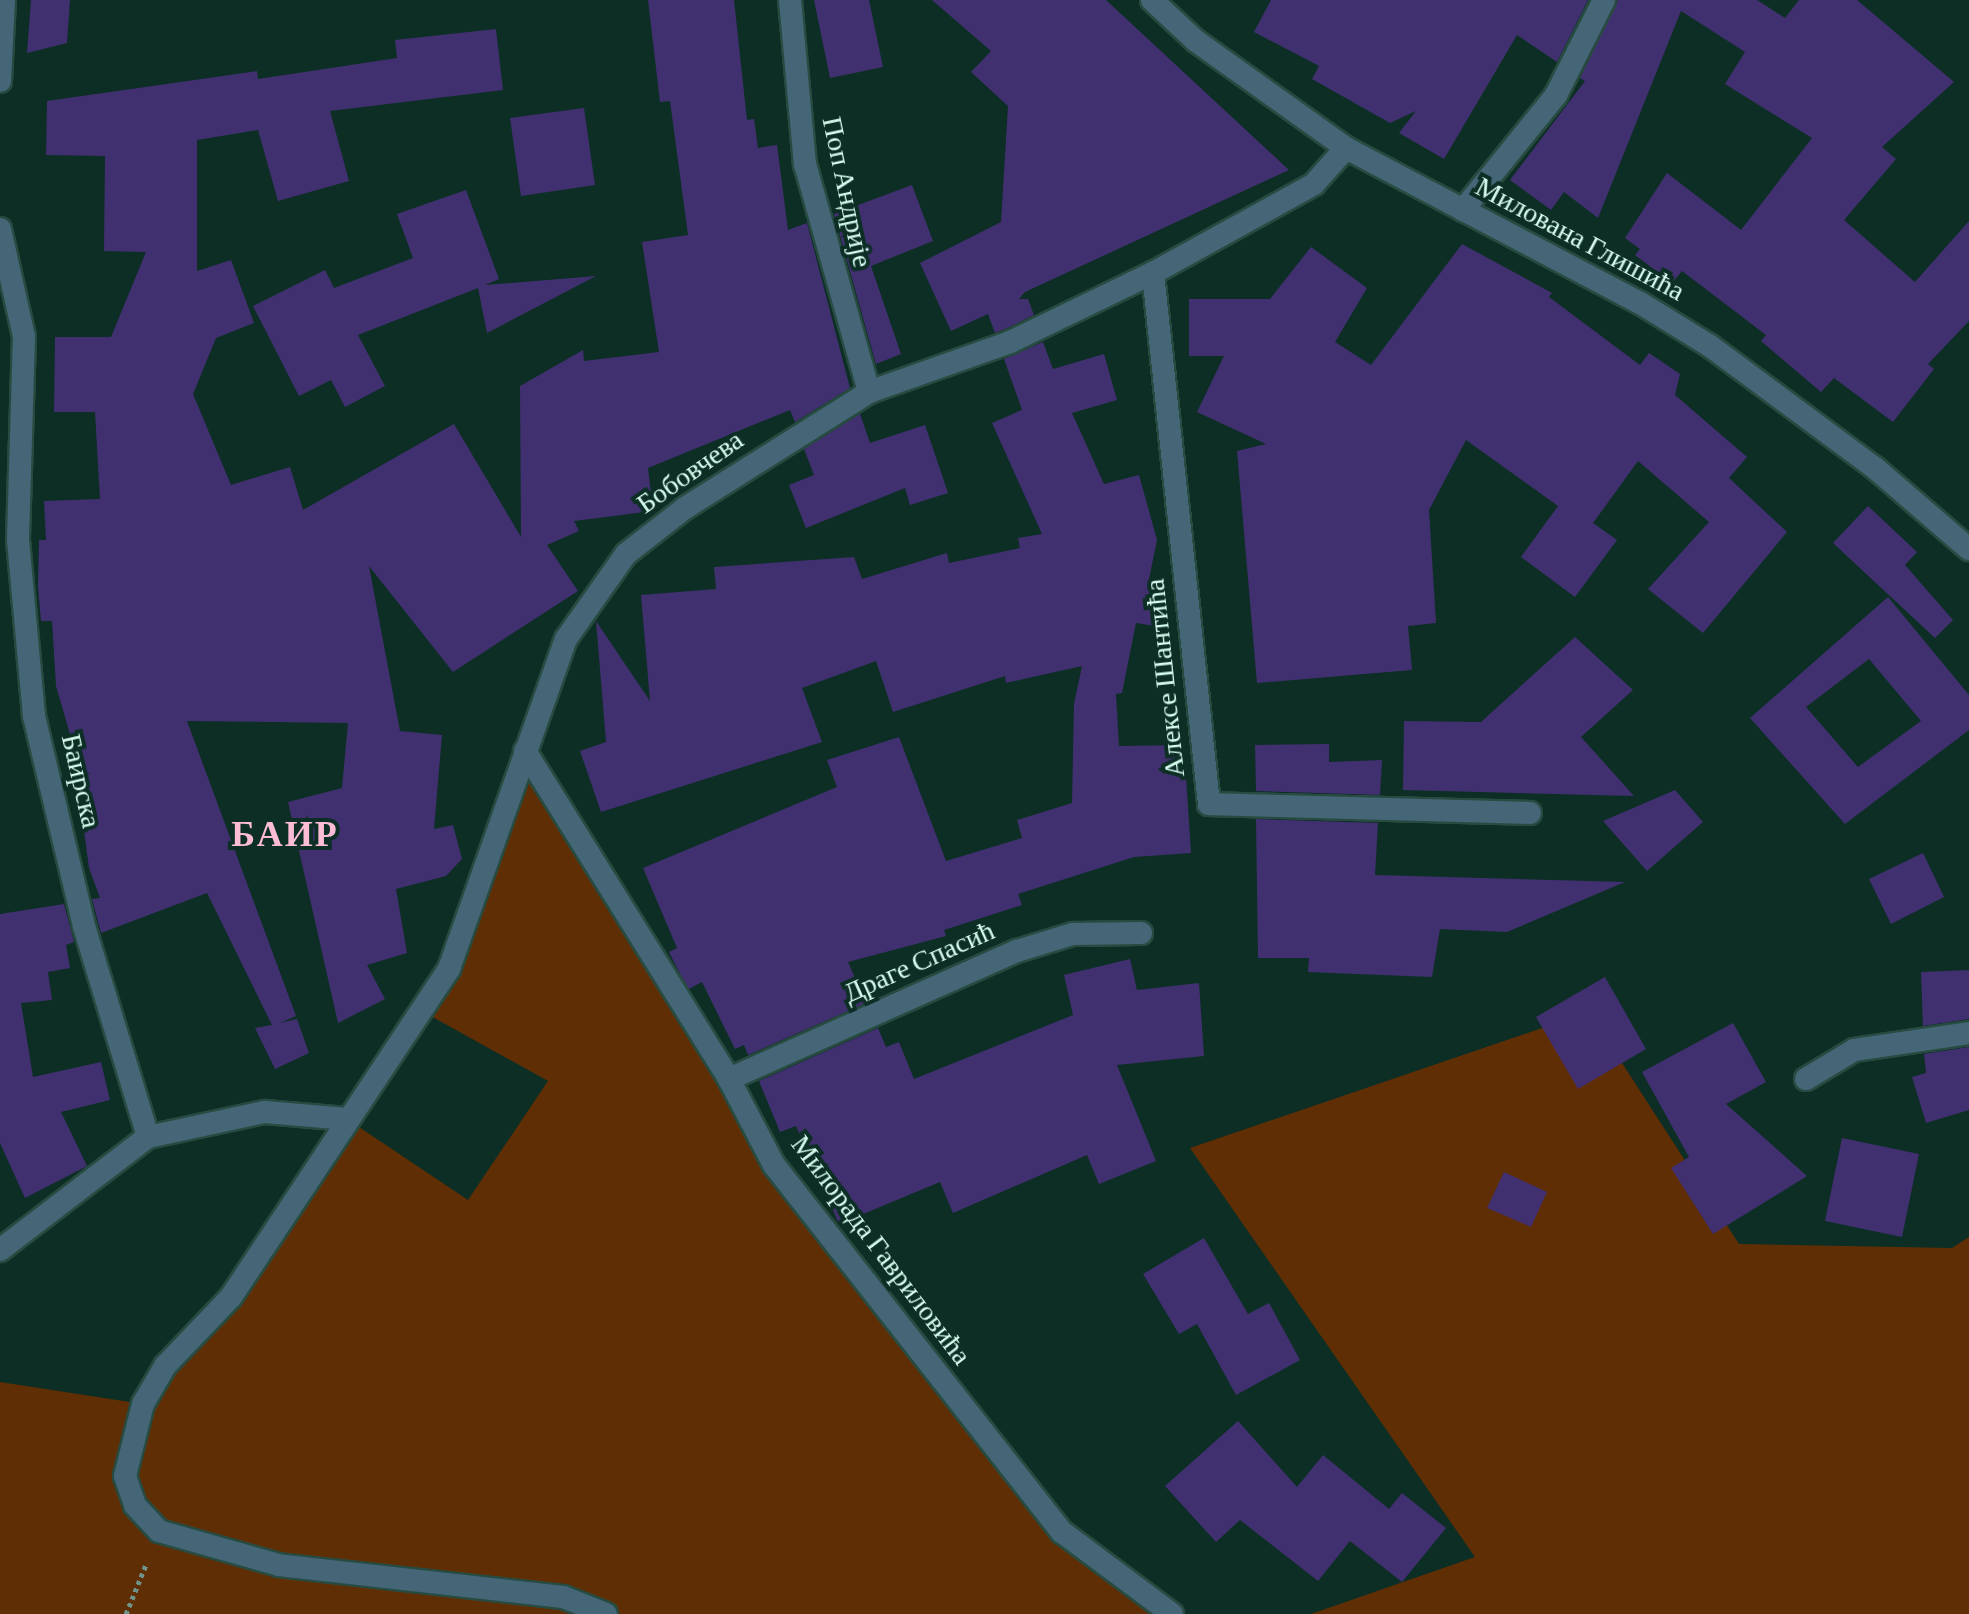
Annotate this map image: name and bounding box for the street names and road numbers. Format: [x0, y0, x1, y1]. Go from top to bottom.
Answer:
street label: Поп Андрије [815, 114, 879, 270]
street label: Милована Глишића [1470, 170, 1690, 308]
street label: Бобовчева [630, 423, 750, 521]
street label: Алексе Шантића [1138, 577, 1192, 779]
street label: Баирска [54, 731, 108, 831]
street label: Драге Спасић [838, 914, 1000, 1010]
street label: Милорада Гавриловића [784, 1129, 978, 1371]

